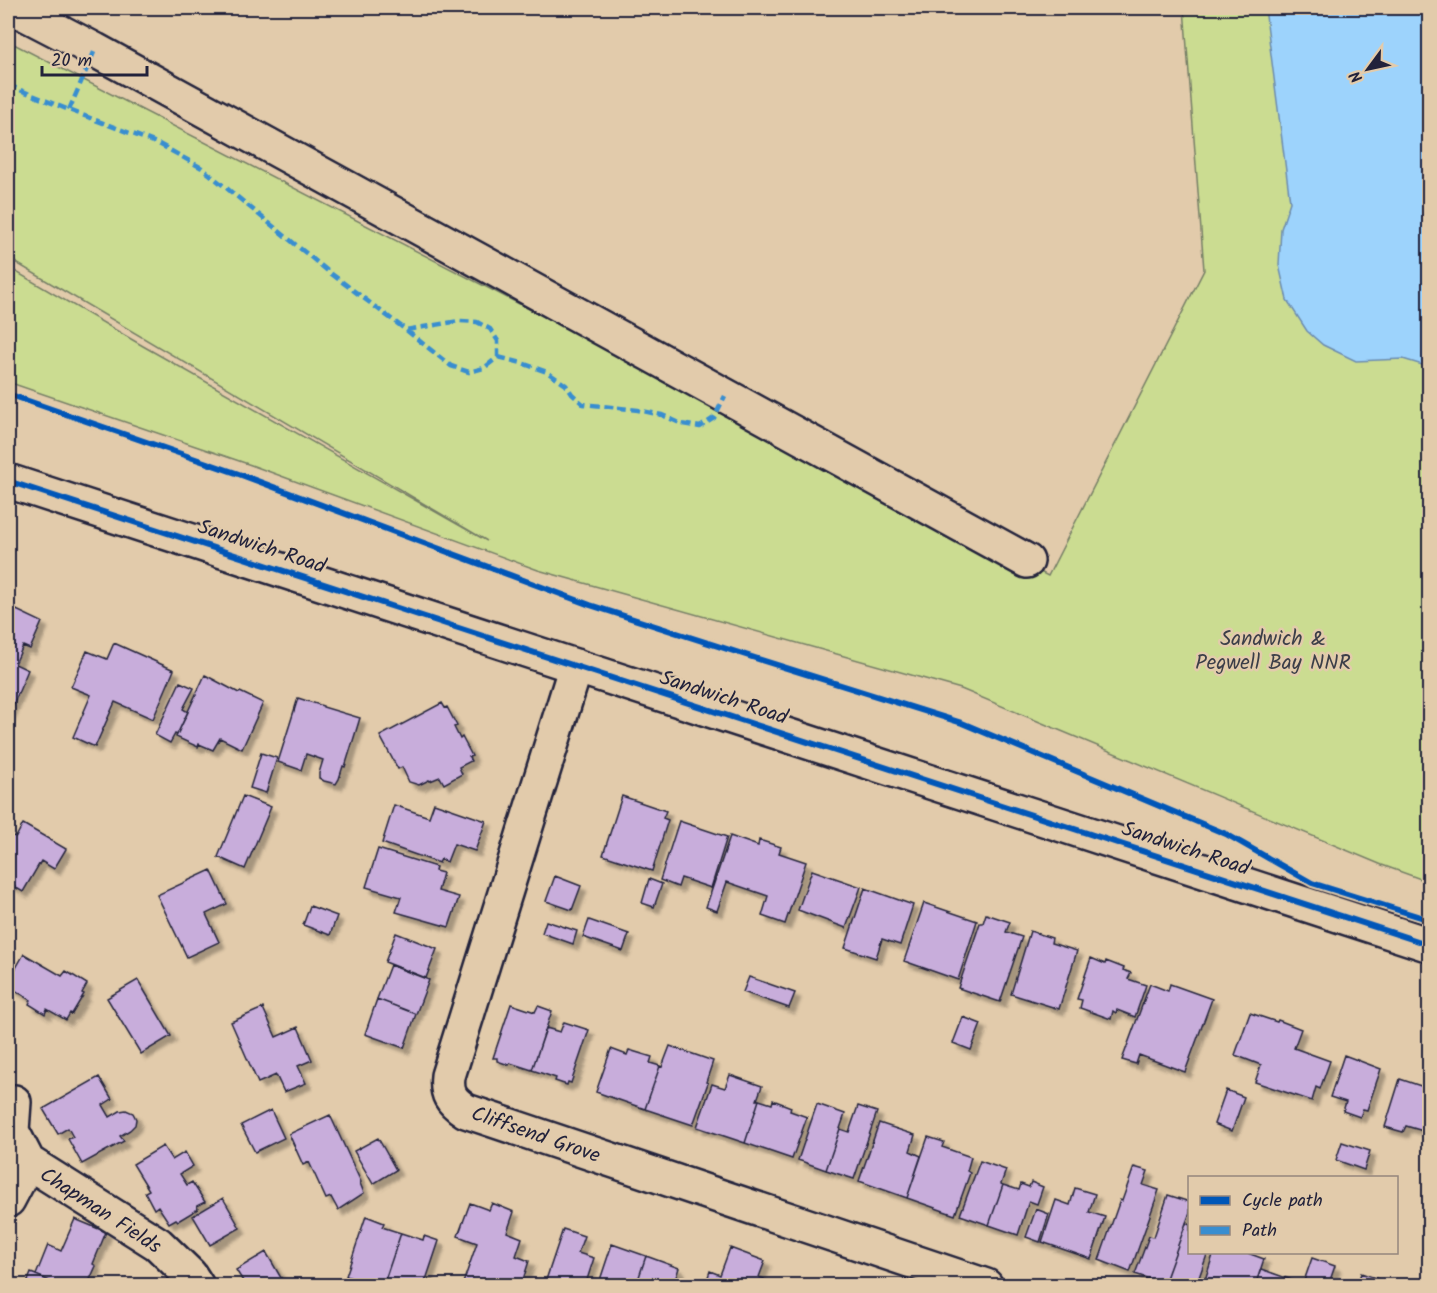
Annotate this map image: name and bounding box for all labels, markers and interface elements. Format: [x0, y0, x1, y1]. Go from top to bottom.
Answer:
scale bar [42, 39, 147, 77]
north arrow [1338, 39, 1398, 99]
text: 20 m [51, 47, 92, 76]
text: N [1343, 65, 1370, 87]
street label: Sandwich Road [193, 511, 330, 584]
park label: Sandwich & Pegwell Bay NNR [1195, 623, 1351, 680]
street label: Sandwich Road [655, 662, 792, 735]
street label: Sandwich Road [1117, 813, 1254, 886]
street label: Cliffsend Grove [466, 1098, 605, 1173]
street label: Chapman Fields [33, 1159, 168, 1263]
legend [1188, 1176, 1398, 1254]
text: Cycle path [1242, 1187, 1323, 1216]
text: Path [1242, 1217, 1277, 1246]

